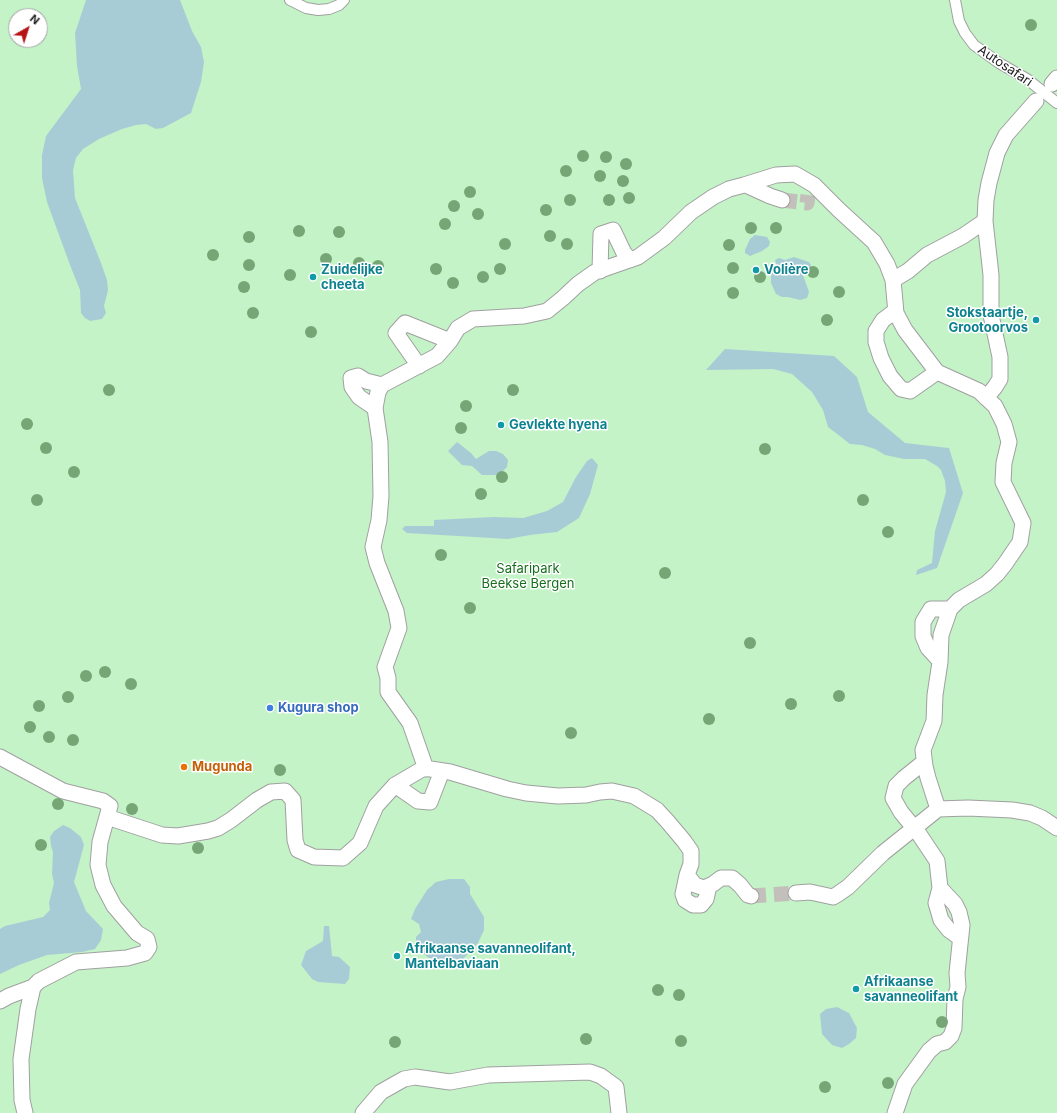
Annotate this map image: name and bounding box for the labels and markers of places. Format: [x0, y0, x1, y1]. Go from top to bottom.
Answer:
place label: Zuidelijke cheeta [321, 262, 383, 293]
place label: Volière [764, 262, 808, 278]
marker: Volière [751, 265, 761, 275]
marker: Zuidelijke cheeta [308, 272, 318, 282]
place label: Stokstaartje, Grootoorvos [946, 305, 1028, 336]
marker: Stokstaartje, Grootoorvos [1031, 315, 1041, 325]
place label: Gevlekte hyena [509, 417, 607, 433]
marker: Gevlekte hyena [496, 420, 506, 430]
place label: Kugura shop [278, 700, 359, 716]
marker: Kugura shop [265, 703, 275, 713]
place label: Mugunda [192, 759, 252, 775]
marker: Mugunda [179, 762, 189, 772]
place label: Afrikaanse savanneolifant, Mantelbaviaan [405, 941, 576, 972]
marker: Afrikaanse savanneolifant, Mantelbaviaan [392, 951, 402, 961]
place label: Afrikaanse savanneolifant [864, 974, 958, 1005]
marker: Afrikaanse savanneolifant [851, 984, 861, 994]

